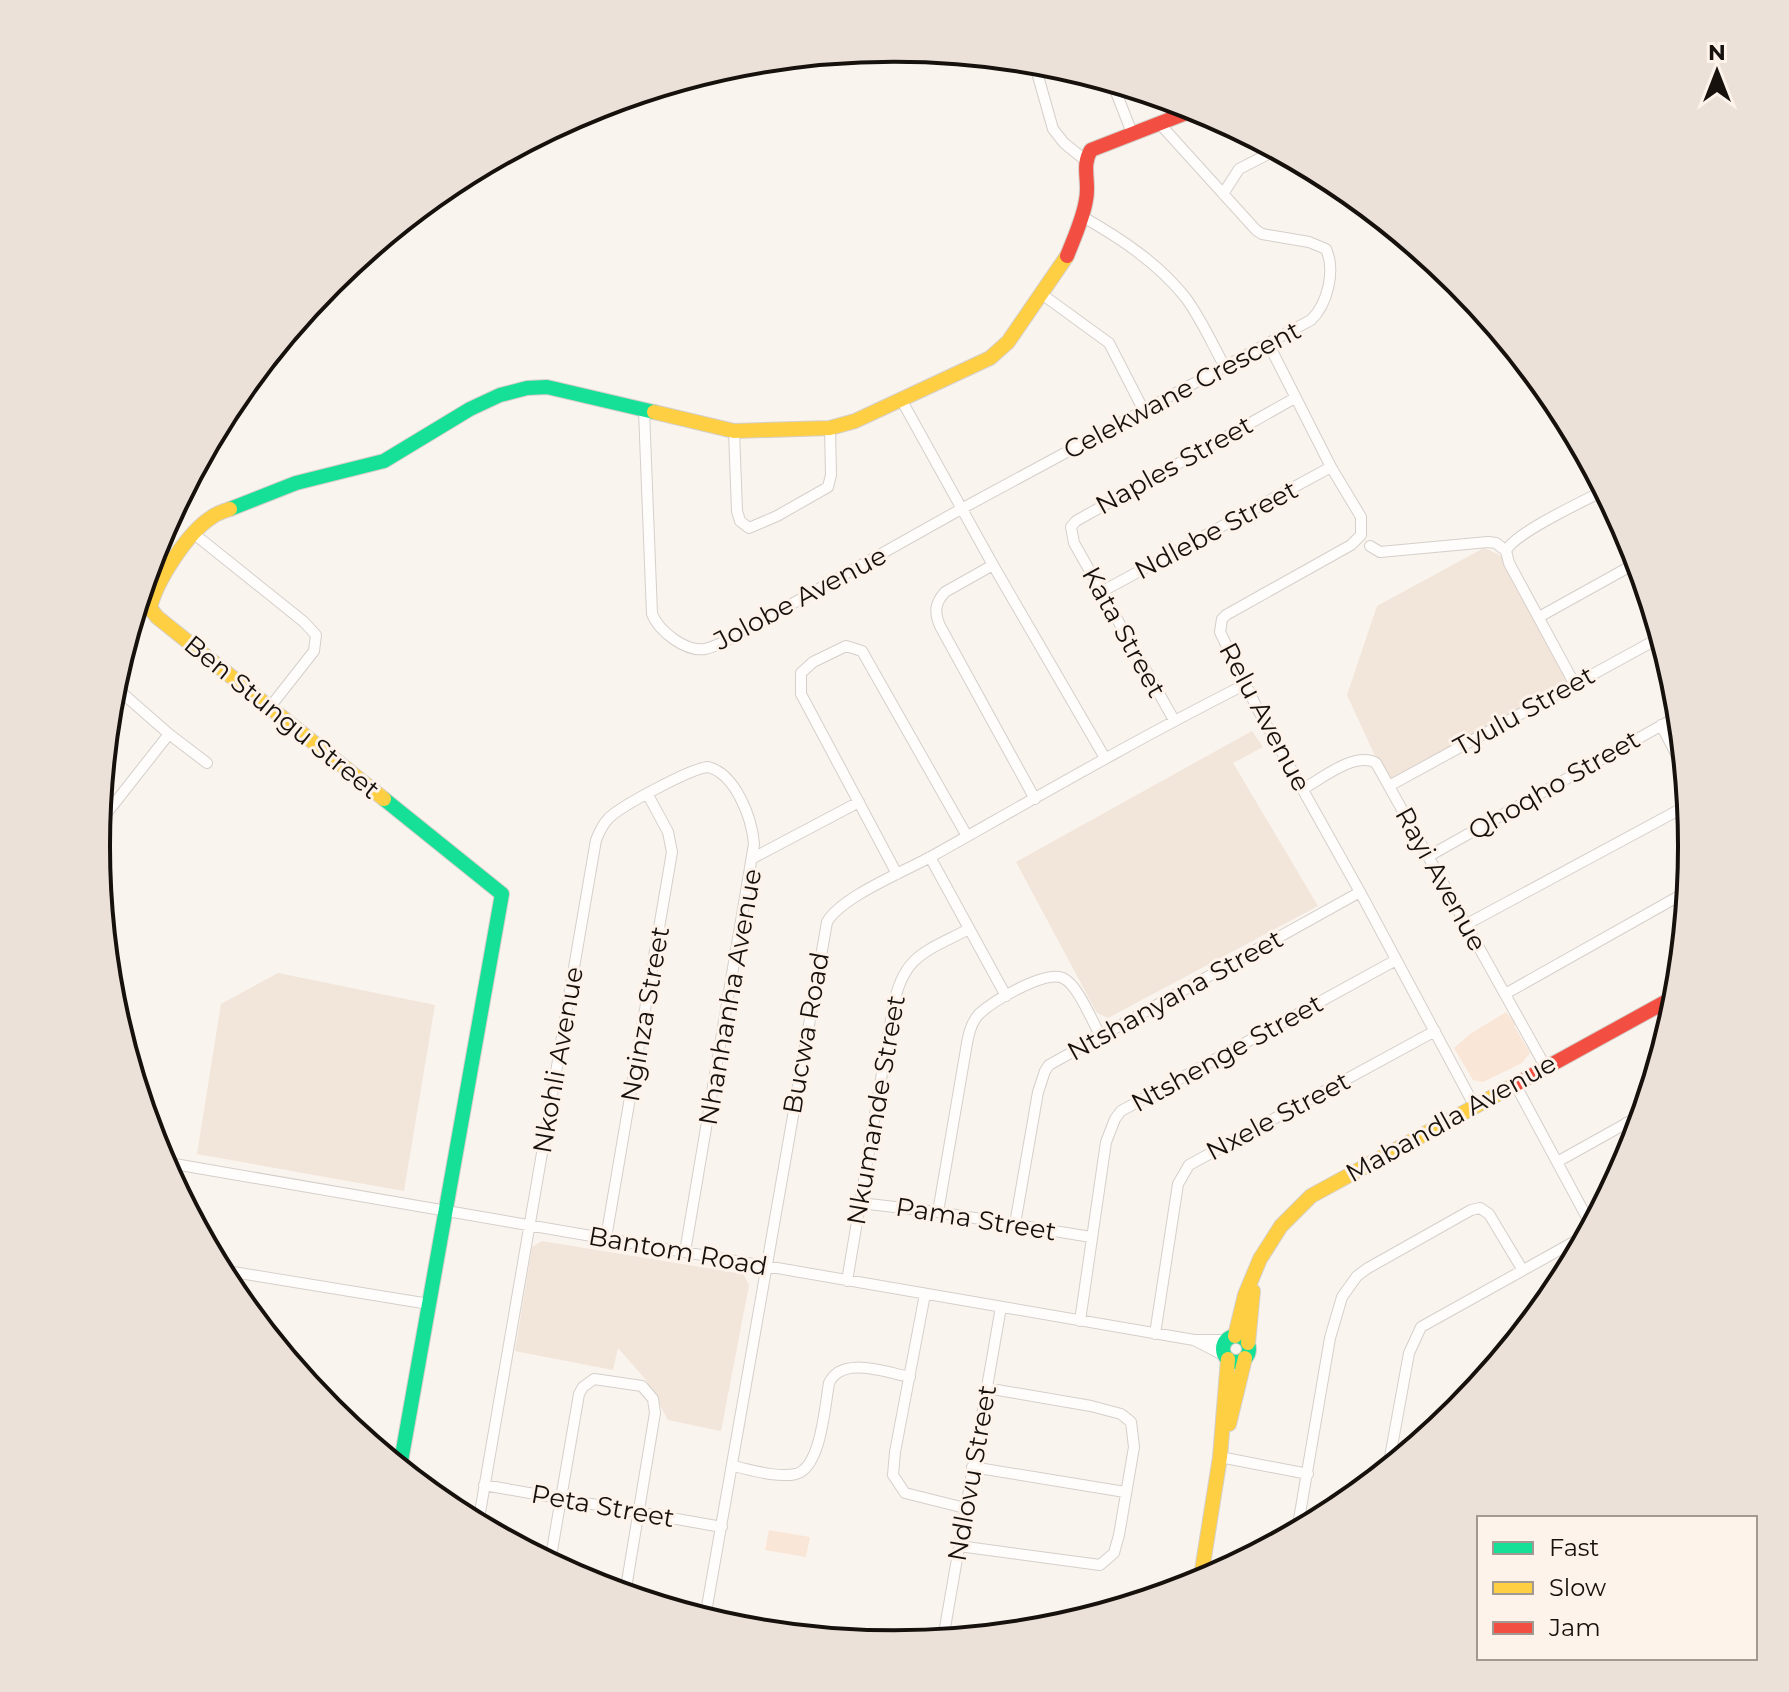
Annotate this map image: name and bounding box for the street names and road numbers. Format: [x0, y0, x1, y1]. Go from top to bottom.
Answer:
street label: Celekwane Crescent [1058, 314, 1306, 466]
street label: Naples Street [1090, 409, 1258, 521]
street label: Ndlebe Street [1129, 474, 1303, 586]
street label: Jolobe Avenue [707, 539, 892, 657]
street label: Kata Street [1075, 561, 1173, 703]
street label: Ben Stungu Street [178, 628, 386, 806]
street label: Relu Avenue [1212, 637, 1318, 797]
street label: Tyulu Street [1448, 659, 1600, 763]
street label: Qhoqho Street [1463, 723, 1645, 847]
street label: Rayi Avenue [1388, 801, 1494, 957]
street label: Nhanhanha Avenue [692, 866, 768, 1128]
street label: Ntshanyana Street [1062, 922, 1288, 1068]
street label: Nginza Street [614, 924, 676, 1104]
street label: Bucwa Road [776, 949, 836, 1117]
street label: Nkohli Avenue [526, 964, 590, 1156]
street label: Ntshenge Street [1126, 987, 1328, 1119]
street label: Nkumande Street [840, 992, 912, 1228]
street label: Mabandla Avenue [1340, 1047, 1562, 1189]
street label: Nxele Street [1201, 1065, 1355, 1167]
street label: Pama Street [894, 1191, 1058, 1247]
street label: Bantom Road [586, 1220, 770, 1282]
street label: Ndlovu Street [941, 1382, 1003, 1564]
street label: Peta Street [529, 1478, 677, 1534]

